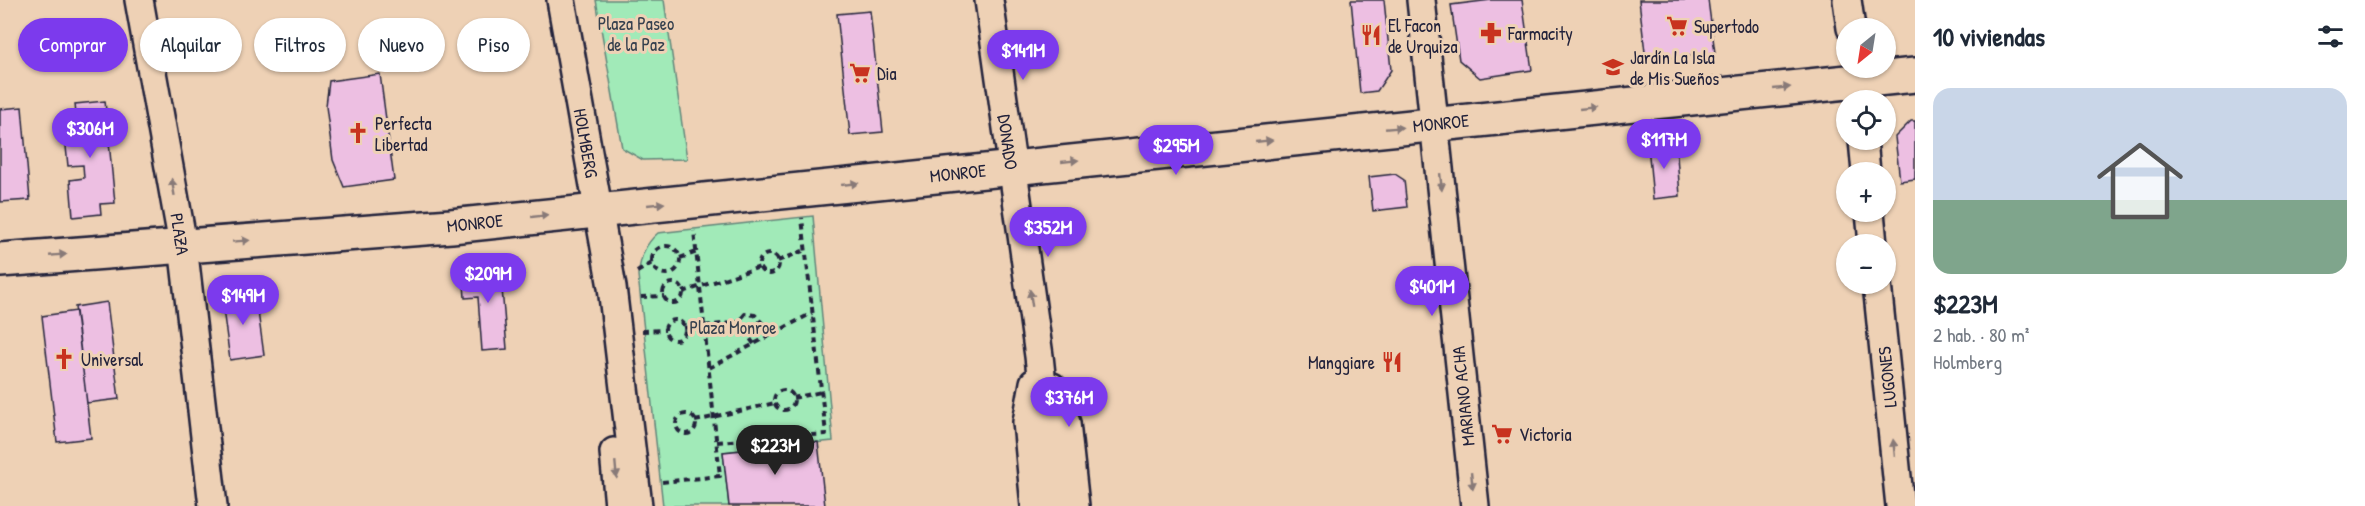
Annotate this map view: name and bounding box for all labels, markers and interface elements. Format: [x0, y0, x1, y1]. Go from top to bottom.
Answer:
park label: Plaza Paseo de la Paz [598, 11, 674, 57]
place label: El Facon de Urquiza [1388, 13, 1457, 59]
supermarket icon: Supertodo [1665, 14, 1689, 38]
place label: Supertodo [1694, 14, 1759, 39]
chip: Comprar [18, 18, 128, 72]
chip: Alquilar [140, 18, 242, 72]
chip: Filtros [254, 18, 346, 72]
chip: Nuevo [358, 18, 445, 72]
chip: Piso [457, 18, 530, 72]
north arrow [1836, 18, 1896, 78]
map controls [1836, 18, 1896, 294]
text: 10 viviendas [1933, 19, 2045, 54]
icon: filters [2314, 20, 2347, 53]
pharmacy icon: Farmacity [1479, 21, 1503, 45]
place label: Farmacity [1507, 21, 1573, 46]
restaurant icon: El Facon de Urquiza [1359, 23, 1383, 47]
pin: $141M [981, 30, 1065, 81]
text: $141M [1001, 36, 1045, 63]
place label: Jardín La Isla de Mis Sueños [1630, 45, 1719, 91]
school or university icon: Jardín La Isla de Mis Sueños [1601, 55, 1625, 79]
supermarket icon: Dia [848, 61, 872, 85]
place label: Dia [877, 61, 897, 86]
one-way arrow [1772, 83, 1791, 93]
button: locate [1836, 90, 1896, 150]
one-way arrow [1578, 103, 1597, 113]
street label: HOLMBERG [568, 106, 604, 180]
pin: $306M [48, 108, 132, 159]
street label: MONROE [1412, 108, 1470, 138]
place label: Perfecta Libertad [375, 111, 432, 157]
street label: DONADO [992, 113, 1024, 171]
text: $306M [66, 114, 114, 141]
pin: $117M [1622, 119, 1706, 170]
church icon: Perfecta Libertad [346, 121, 370, 145]
one-way arrow [1384, 123, 1403, 133]
pin: $295M [1134, 125, 1218, 176]
text: $117M [1641, 125, 1687, 152]
icon: home [2086, 127, 2194, 235]
text: $295M [1152, 131, 1200, 158]
one-way arrow [1255, 136, 1274, 146]
one-way arrow [1061, 156, 1080, 166]
street label: MONROE [929, 158, 987, 188]
button: + [1836, 162, 1896, 222]
one-way arrow [1436, 173, 1446, 192]
one-way arrow [168, 177, 177, 196]
one-way arrow [841, 179, 860, 189]
one-way arrow [647, 199, 666, 209]
pin: $352M [1006, 207, 1090, 258]
street label: MONROE [446, 208, 504, 238]
street label: PLAZA [164, 211, 196, 257]
one-way arrow [531, 211, 550, 221]
text: $352M [1024, 213, 1072, 240]
button: − [1836, 234, 1896, 294]
one-way arrow [232, 236, 251, 246]
one-way arrow [49, 250, 68, 260]
pin: $209M [446, 253, 530, 304]
text: $209M [464, 259, 512, 286]
pin: $401M [1390, 266, 1474, 317]
text: $401M [1409, 272, 1455, 299]
pin: $149M [201, 275, 285, 326]
text: $149M [221, 281, 265, 308]
text: $223M [1933, 286, 1998, 321]
one-way arrow [1026, 288, 1035, 307]
park label: Plaza Monroe [690, 315, 776, 340]
text: 2 hab. · 80 m² [1933, 321, 2029, 348]
street label: MARIANO ACHA [1445, 345, 1481, 447]
street label: LUGONES [1871, 345, 1903, 409]
church icon: Universal [52, 347, 76, 371]
place label: Universal [81, 347, 143, 372]
text: Holmberg [1933, 348, 2002, 375]
place label: Manggiare [1308, 350, 1375, 375]
restaurant icon: Manggiare [1380, 350, 1404, 374]
pin: $376M [1027, 377, 1111, 428]
text: $376M [1045, 383, 1093, 410]
supermarket icon: Victoria [1490, 422, 1514, 446]
place label: Victoria [1519, 422, 1572, 447]
pin: $223M [733, 425, 817, 476]
text: $223M [750, 431, 800, 458]
one-way arrow [1889, 438, 1899, 457]
one-way arrow [611, 461, 620, 480]
one-way arrow [1467, 471, 1477, 490]

